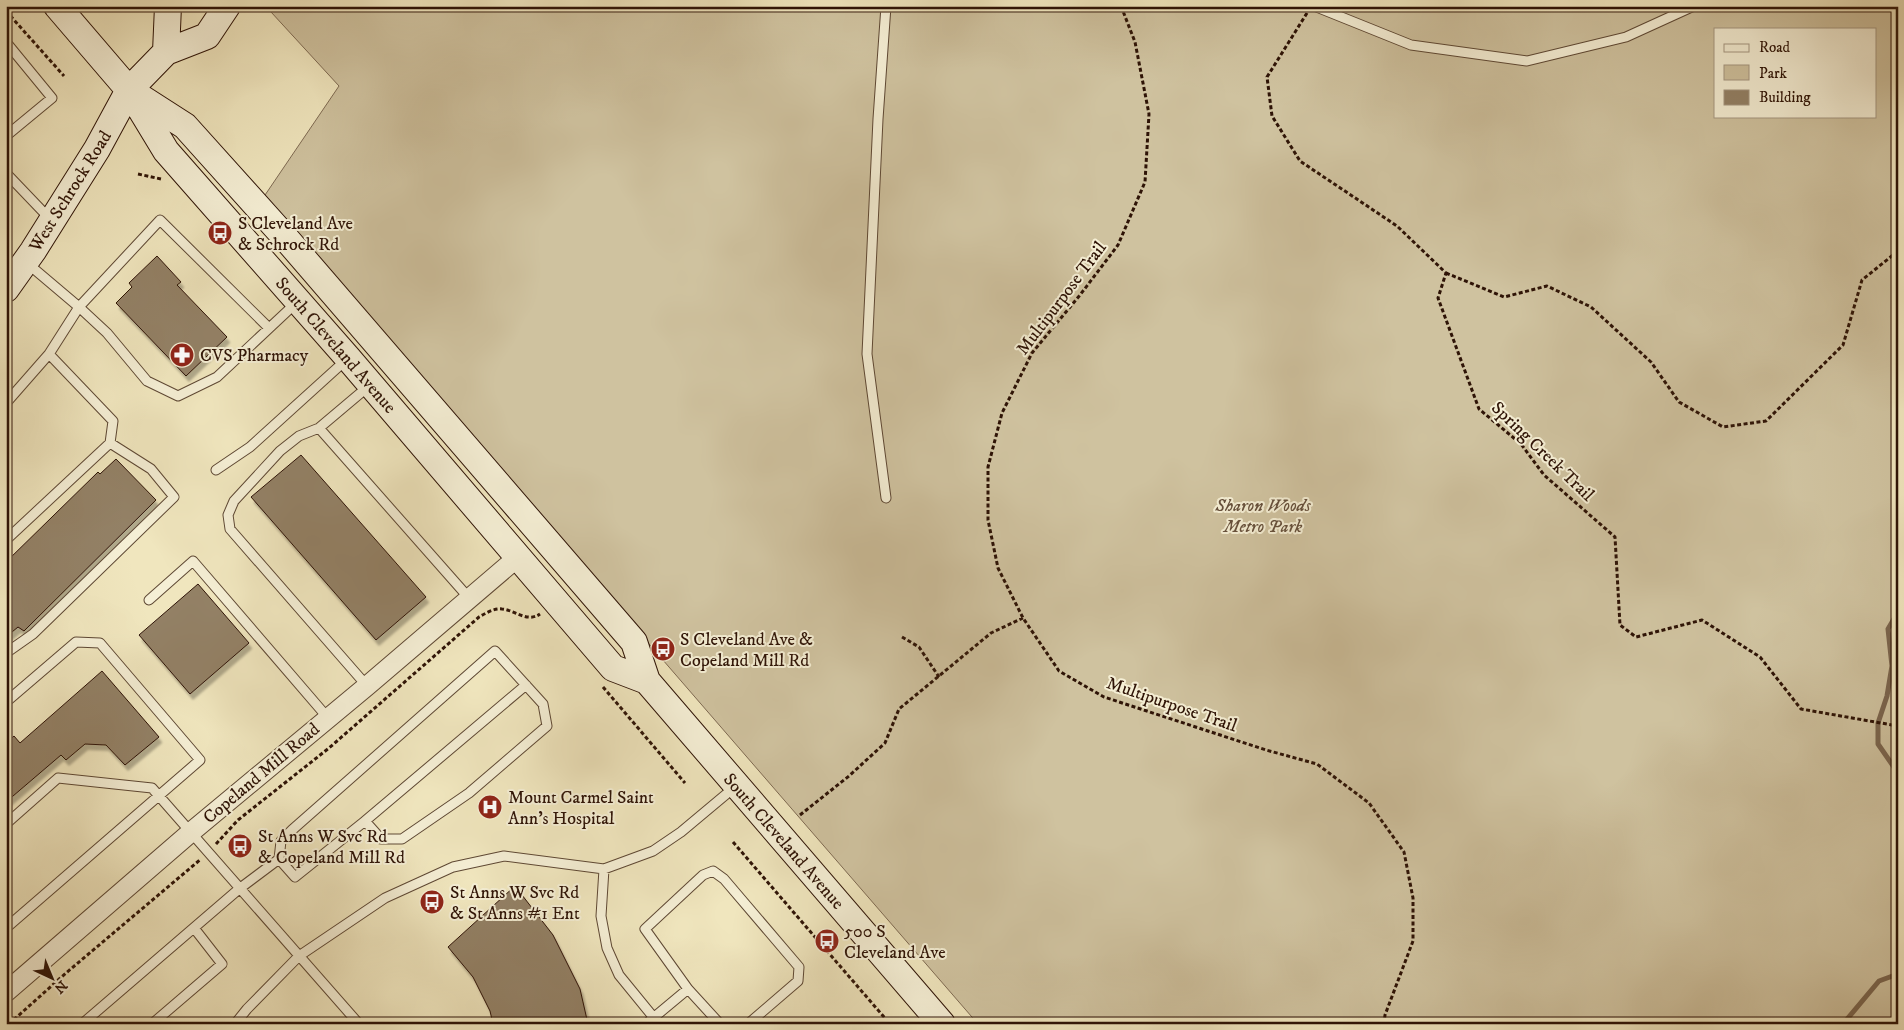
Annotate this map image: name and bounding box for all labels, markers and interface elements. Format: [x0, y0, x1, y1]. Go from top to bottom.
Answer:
legend [1714, 28, 1876, 118]
text: Road [1759, 38, 1791, 57]
text: Park [1759, 64, 1788, 83]
text: Building [1759, 88, 1811, 107]
street label: West Schrock Road [24, 127, 117, 257]
place label: S Cleveland Ave & Schrock Rd [238, 213, 353, 256]
bus stop icon: S Cleveland Ave & Schrock Rd [207, 220, 233, 246]
street label: Multipurpose Trail [1012, 237, 1112, 360]
street label: South Cleveland Avenue [270, 273, 400, 418]
pharmacy icon: CVS Pharmacy [169, 342, 195, 368]
place label: CVS Pharmacy [200, 345, 309, 367]
street label: Spring Creek Trail [1486, 397, 1599, 507]
park label: Sharon Woods Metro Park [1214, 495, 1311, 538]
place label: S Cleveland Ave & Copeland Mill Rd [680, 629, 813, 672]
bus stop icon: S Cleveland Ave & Copeland Mill Rd [650, 636, 676, 662]
street label: Multipurpose Trail [1104, 672, 1240, 738]
street label: Copeland Mill Road [199, 719, 324, 829]
street label: South Cleveland Avenue [718, 769, 848, 914]
place label: Mount Carmel Saint Ann's Hospital [508, 787, 654, 830]
hospital icon: Mount Carmel Saint Ann's Hospital [477, 794, 503, 820]
place label: St Anns W Svc Rd & Copeland Mill Rd [258, 826, 405, 869]
bus stop icon: St Anns W Svc Rd & Copeland Mill Rd [227, 833, 253, 859]
place label: St Anns W Svc Rd & St Anns #1 Ent [450, 882, 580, 925]
bus stop icon: St Anns W Svc Rd & St Anns #1 Ent [419, 889, 445, 915]
place label: 500 S Cleveland Ave [844, 921, 946, 964]
bus stop icon: 500 S Cleveland Ave [814, 928, 840, 954]
north arrow [28, 952, 78, 1002]
text: N [50, 976, 71, 997]

